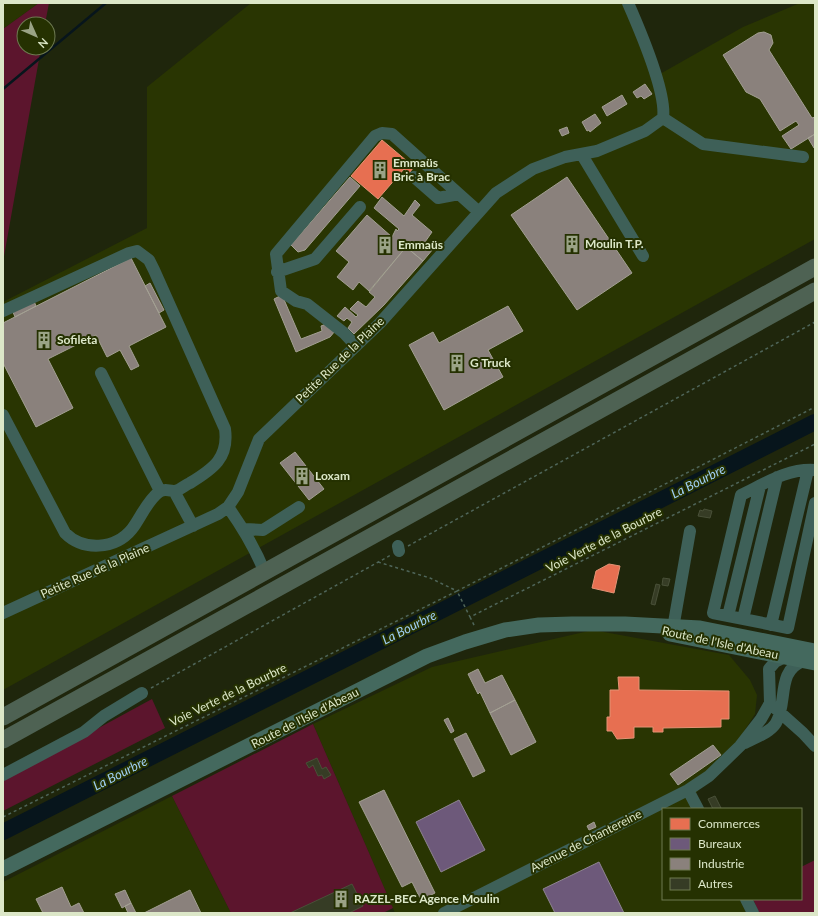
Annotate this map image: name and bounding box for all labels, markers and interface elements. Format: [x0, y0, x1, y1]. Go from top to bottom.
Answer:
north arrow [16, 16, 56, 56]
text: N [36, 36, 51, 51]
place label: Emmaüs Bric à Brac [393, 155, 450, 184]
building icon: Emmaüs Bric à Brac [370, 160, 390, 180]
building icon: Moulin T.P. [562, 234, 582, 254]
building icon: Emmaüs [375, 235, 395, 255]
place label: Moulin T.P. [585, 236, 644, 251]
place label: Emmaüs [398, 237, 443, 252]
street label: Petite Rue de la Plaine [292, 313, 387, 406]
building icon: Sofileta [34, 330, 54, 350]
place label: Sofileta [57, 332, 97, 347]
building icon: G Truck [447, 353, 467, 373]
place label: G Truck [470, 355, 511, 370]
water label: La Bourbre [668, 461, 728, 501]
building icon: Loxam [292, 466, 312, 486]
place label: Loxam [315, 468, 350, 483]
street label: Voie Verte de la Bourbre [543, 504, 664, 575]
street label: Petite Rue de la Plaine [38, 540, 152, 601]
water label: La Bourbre [379, 607, 439, 647]
street label: Route de l'Isle d'Abeau [661, 623, 780, 662]
street label: Voie Verte de la Bourbre [167, 660, 289, 729]
street label: Route de l'Isle d'Abeau [249, 684, 361, 751]
water label: La Bourbre [90, 753, 150, 793]
street label: Avenue de Chantereine [527, 806, 644, 875]
legend [662, 808, 802, 900]
text: Commerces [698, 816, 760, 831]
text: Bureaux [698, 836, 741, 851]
text: Industrie [698, 856, 744, 871]
text: Autres [698, 876, 733, 891]
building icon: RAZEL-BEC Agence Moulin [331, 889, 351, 909]
place label: RAZEL-BEC Agence Moulin [354, 891, 500, 906]

